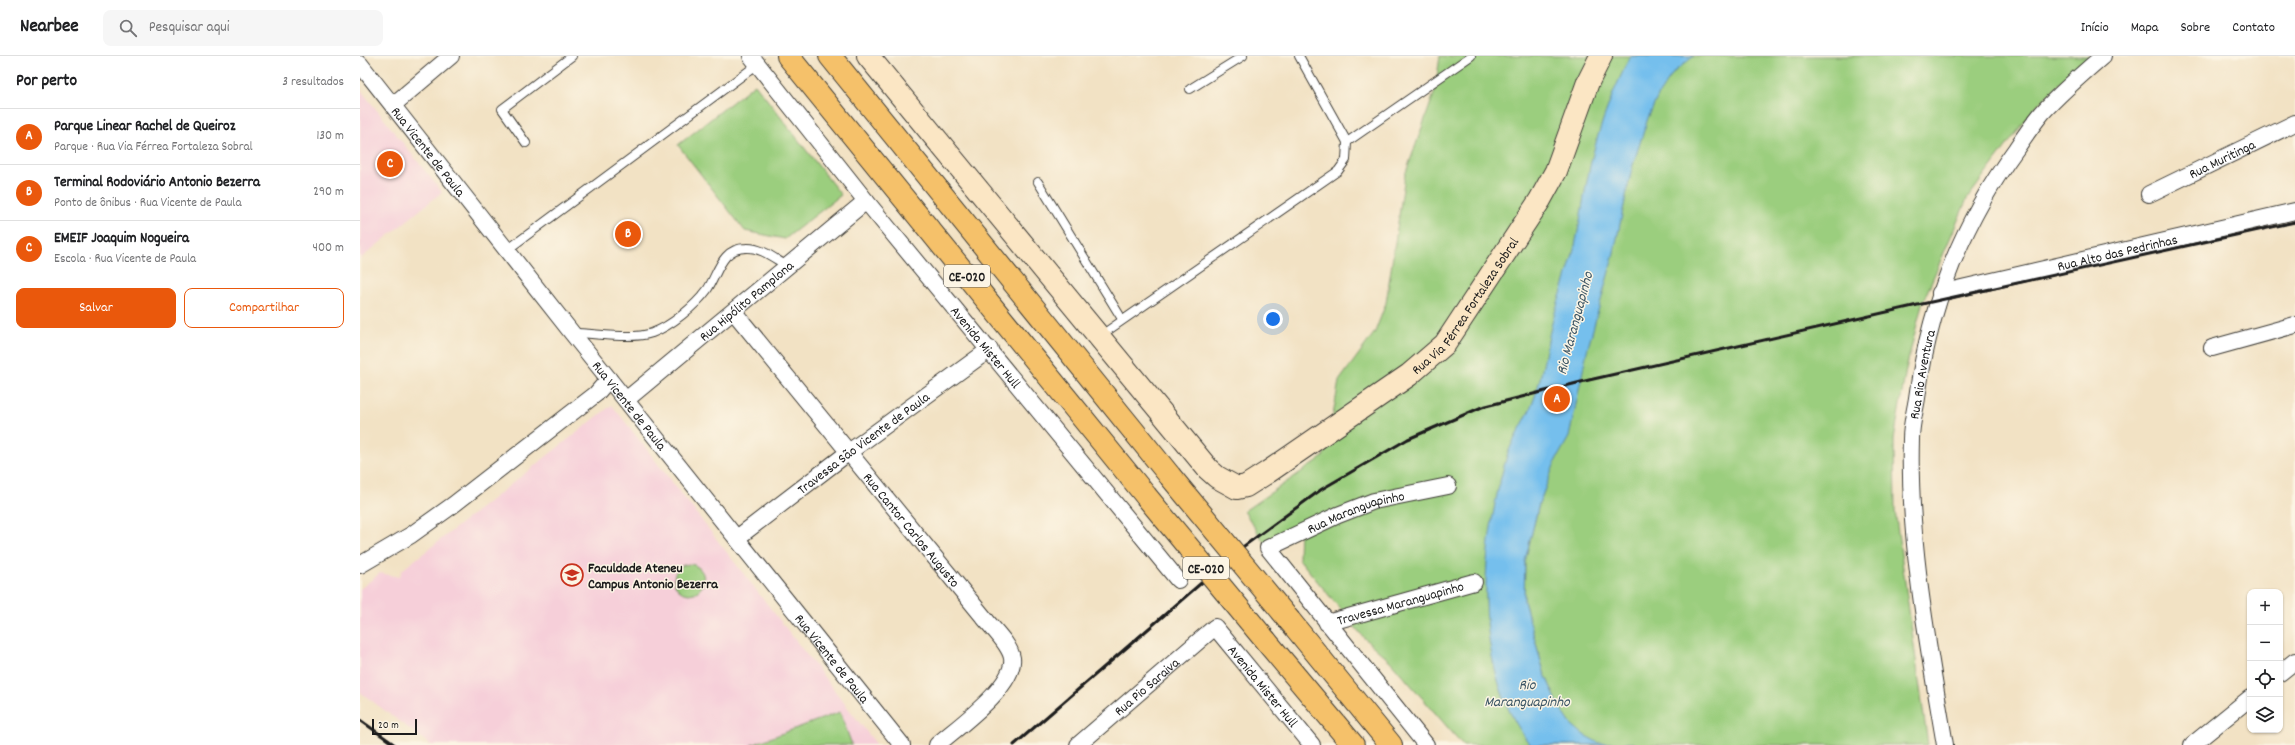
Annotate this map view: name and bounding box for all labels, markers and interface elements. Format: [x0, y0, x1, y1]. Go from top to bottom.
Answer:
search box [103, 10, 383, 46]
text: Nearbee [20, 14, 79, 41]
icon: search [117, 17, 139, 39]
text: Pesquisar aqui [149, 17, 230, 39]
text: Início [2081, 18, 2109, 38]
text: Mapa [2131, 18, 2158, 38]
text: Sobre [2180, 18, 2210, 38]
text: Contato [2232, 18, 2275, 38]
text: Por perto [16, 70, 77, 94]
text: 3 resultados [282, 73, 344, 92]
street label: Rua Vicente de Paula [385, 103, 469, 202]
text: Parque Linear Rachel de Queiroz [54, 116, 235, 138]
text: A [25, 127, 33, 146]
text: 130 m [316, 127, 344, 146]
street label: Rua Muritinga [2186, 136, 2260, 185]
text: Parque · Rua Via Férrea Fortaleza Sobral [54, 138, 253, 157]
pin: C [377, 149, 403, 179]
text: Terminal Rodoviário Antonio Bezerra [54, 172, 260, 194]
text: B [26, 183, 32, 202]
text: 290 m [313, 183, 344, 202]
text: Ponto de ônibus · Rua Vicente de Paula [54, 194, 242, 213]
pin: B [615, 219, 641, 249]
text: EMEIF Joaquim Nogueira [54, 228, 189, 250]
street label: Rua Alto das Pedrinhas [2056, 230, 2180, 278]
street label: Rua Via Férrea Fortaleza Sobral [1408, 234, 1525, 380]
text: C [26, 239, 32, 258]
text: 400 m [313, 239, 344, 258]
text: Escola · Rua Vicente de Paula [54, 250, 196, 269]
street label: Rua Hipólito Pamplona [696, 257, 799, 347]
road number: CE-020 [944, 265, 990, 287]
water label: Rio Maranguapinho [1552, 268, 1601, 377]
button: Salvar [16, 288, 176, 328]
button: Compartilhar [184, 288, 344, 328]
street label: Avenida Mister Hull [945, 303, 1025, 394]
your location [1263, 309, 1283, 329]
street label: Rua Rio Aventura [1905, 327, 1942, 421]
street label: Rua Vicente de Paula [586, 357, 671, 456]
pin: A [1544, 384, 1570, 414]
street label: Travessa São Vicente de Paula [794, 388, 935, 500]
street label: Rua Cantor Carlos Augusto [857, 469, 963, 592]
street label: Rua Maranguapinho [1305, 487, 1407, 540]
road number: CE-020 [1183, 557, 1229, 579]
place label: Faculdade Ateneu Campus Antonio Bezerra [588, 559, 719, 595]
school or university icon: Faculdade Ateneu Campus Antonio Bezerra [559, 562, 585, 588]
street label: Travessa Maranguapinho [1335, 577, 1467, 632]
map controls [2247, 589, 2283, 733]
button: + [2247, 589, 2283, 625]
street label: Rua Vicente de Paula [789, 610, 873, 709]
button: − [2247, 625, 2283, 661]
street label: Avenida Mister Hull [1222, 642, 1302, 733]
street label: Rua Pio Saraiva [1110, 654, 1185, 722]
button: locate [2247, 661, 2283, 697]
water label: Rio Maranguapinho [1484, 675, 1571, 714]
button: layers [2247, 697, 2283, 733]
scale bar [372, 717, 417, 736]
text: 20 m [378, 718, 399, 734]

